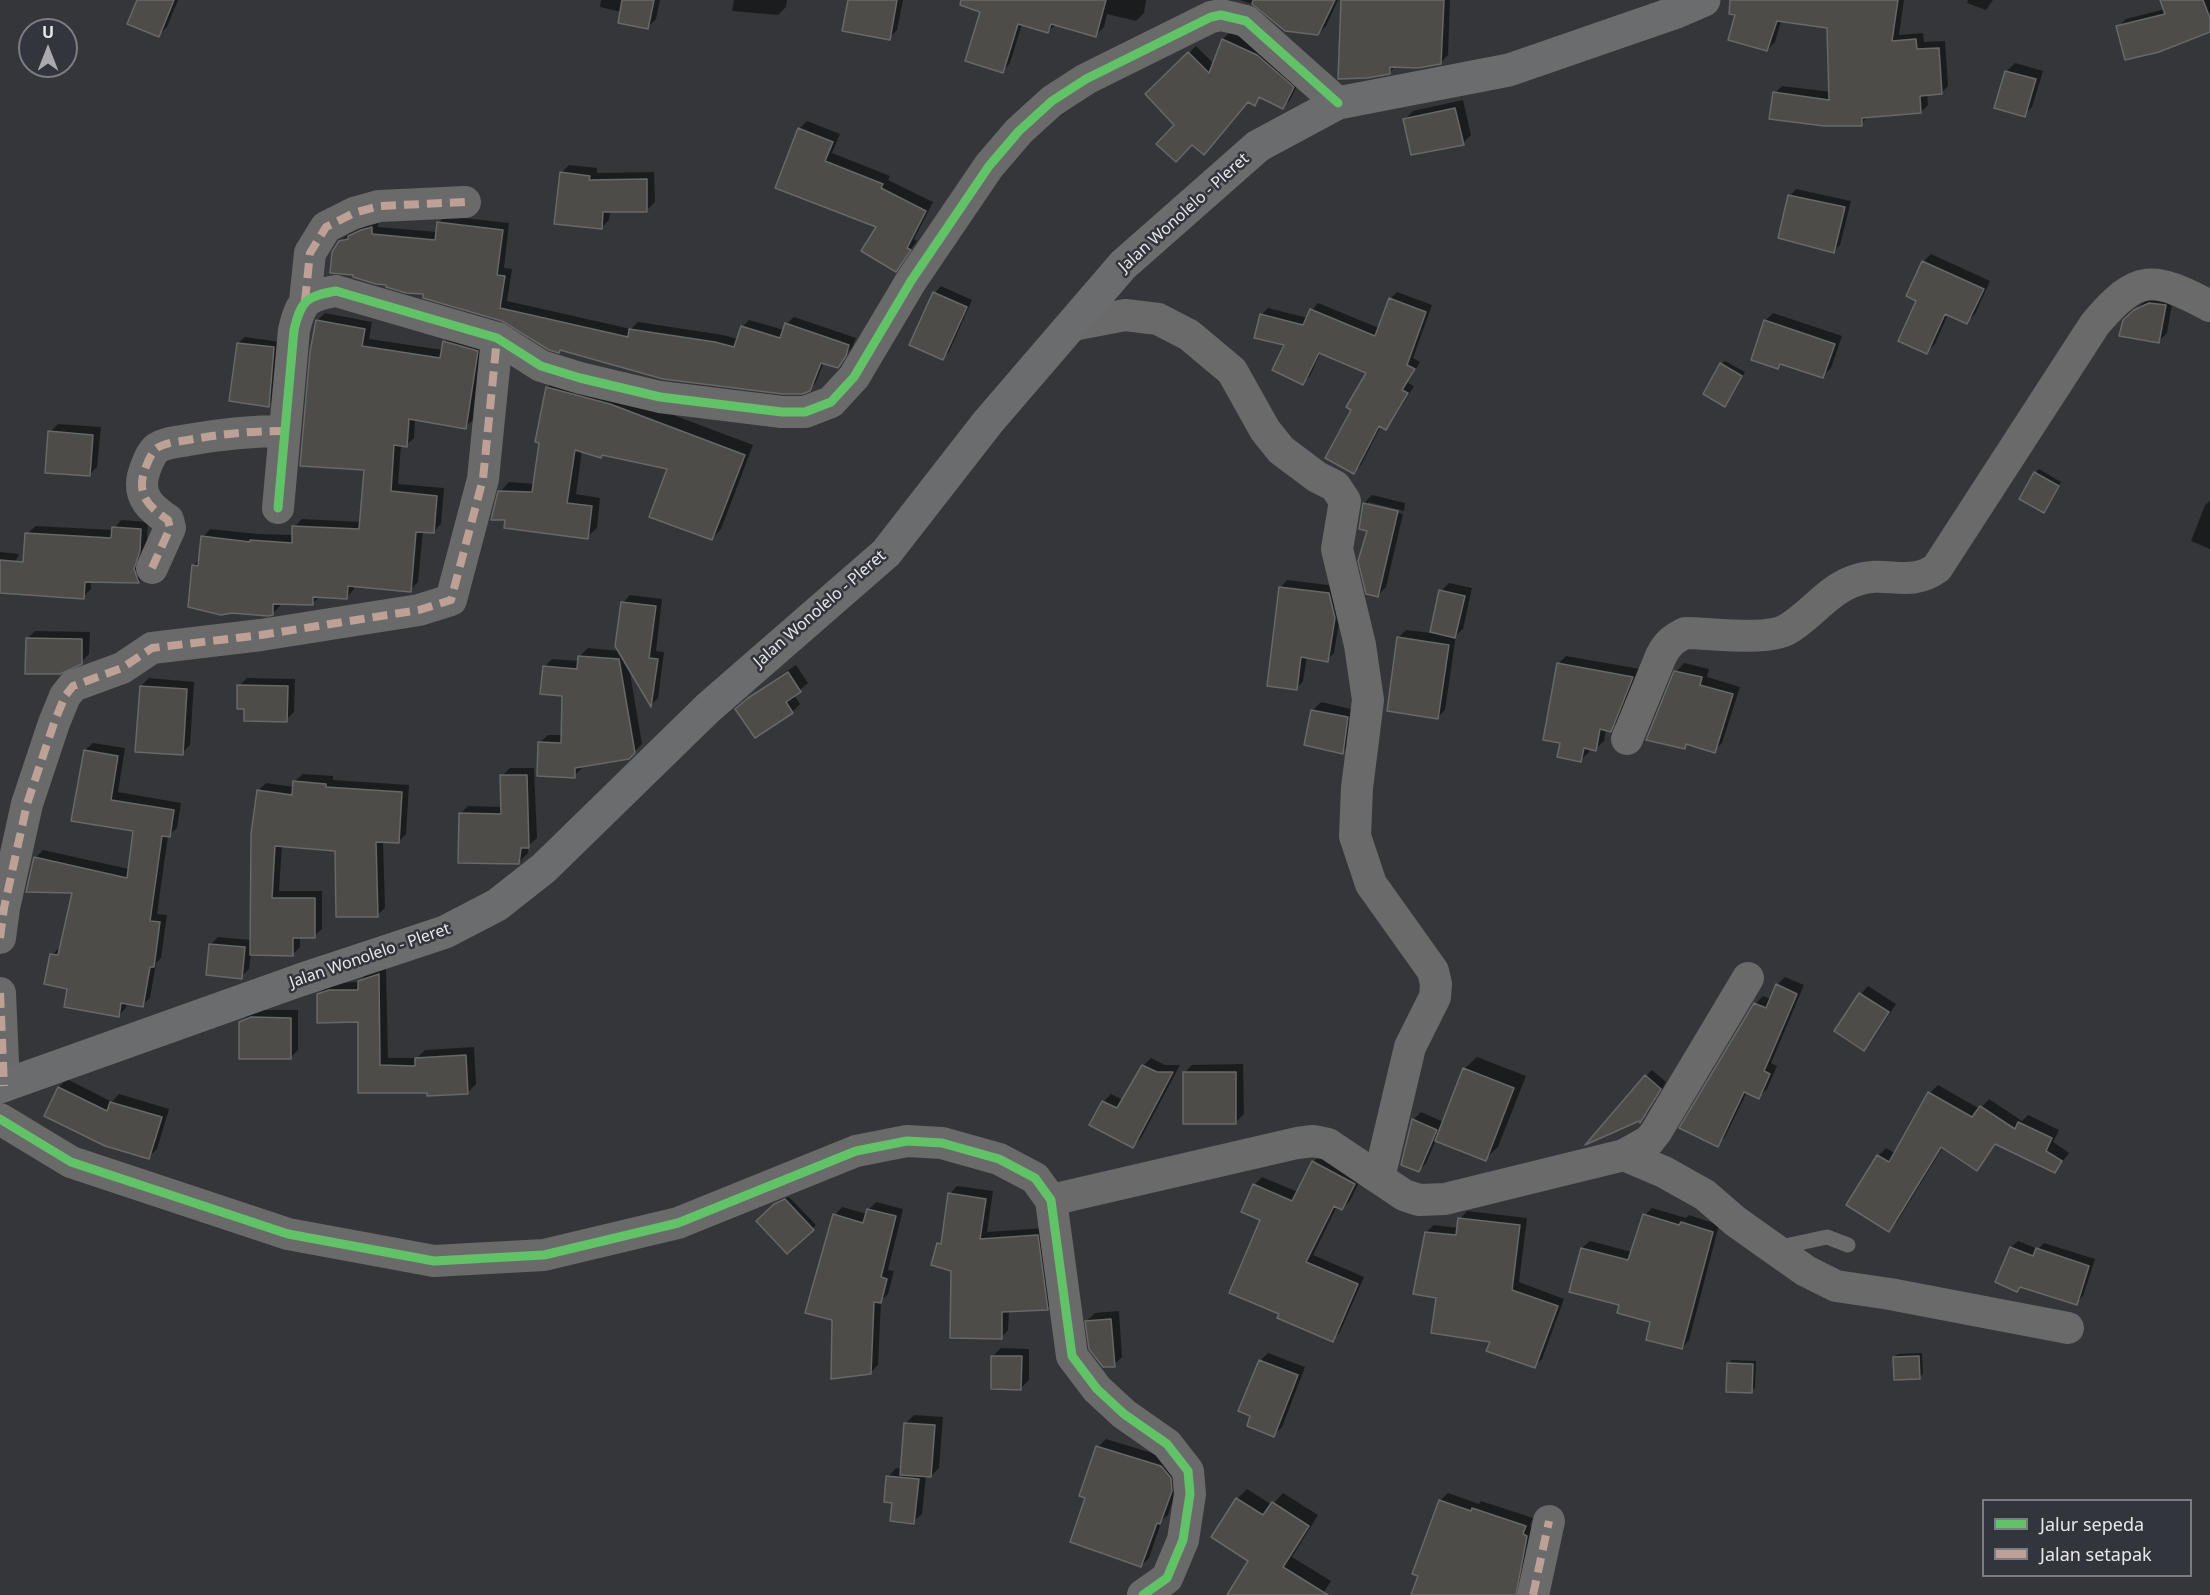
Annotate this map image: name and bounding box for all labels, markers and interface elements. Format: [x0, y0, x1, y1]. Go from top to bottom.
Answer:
north arrow [18, 18, 78, 78]
text: U [42, 21, 54, 43]
street label: Jalan Wonolelo - Pleret [1115, 149, 1253, 277]
street label: Jalan Wonolelo - Pleret [750, 546, 890, 672]
street label: Jalan Wonolelo - Pleret [287, 919, 453, 993]
legend [1982, 1499, 2192, 1577]
text: Jalur sepeda [2040, 1512, 2144, 1536]
text: Jalan setapak [2040, 1542, 2152, 1566]

